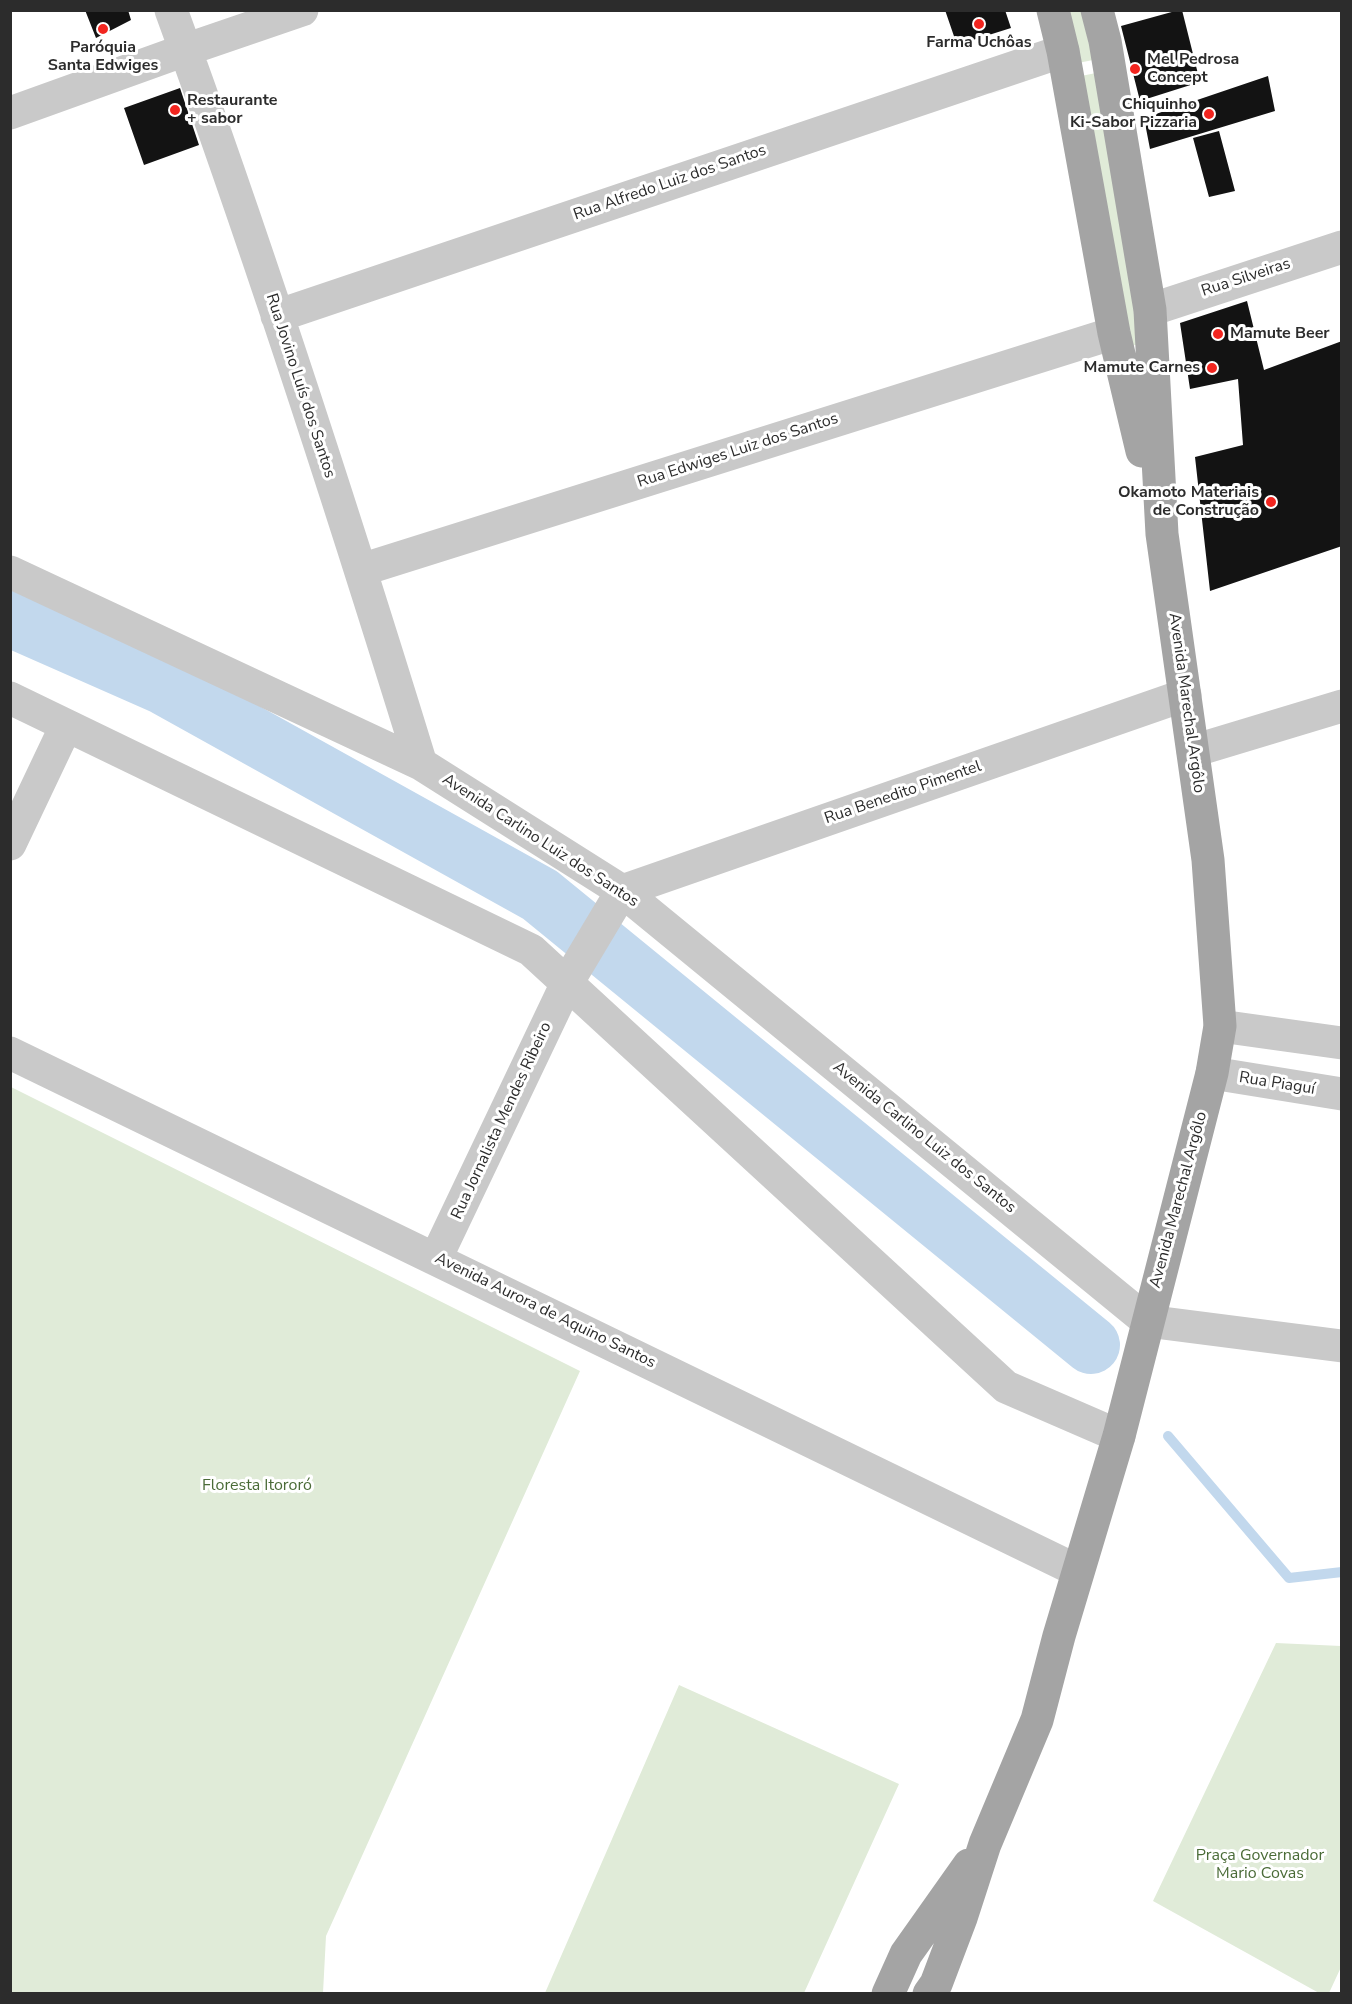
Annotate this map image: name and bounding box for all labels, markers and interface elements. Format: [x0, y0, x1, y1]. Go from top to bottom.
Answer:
marker: Farma Uchôas [972, 17, 986, 31]
marker: Paróquia Santa Edwiges [96, 22, 110, 36]
place label: Farma Uchôas [926, 33, 1032, 53]
place label: Paróquia Santa Edwiges [48, 38, 158, 76]
place label: Mel Pedrosa Concept [1147, 50, 1239, 88]
marker: Mel Pedrosa Concept [1128, 62, 1142, 76]
place label: Restaurante + sabor [187, 91, 277, 129]
place label: Chiquinho Ki-Sabor Pizzaria [1070, 95, 1197, 133]
marker: Restaurante + sabor [168, 103, 182, 117]
marker: Chiquinho Ki-Sabor Pizzaria [1202, 107, 1216, 121]
street label: Rua Alfredo Luiz dos Santos [571, 141, 769, 225]
street label: Rua Silveiras [1199, 255, 1293, 301]
street label: Rua Jovino Luís dos Santos [261, 291, 339, 481]
place label: Mamute Beer [1230, 324, 1330, 344]
marker: Mamute Beer [1211, 327, 1225, 341]
place label: Mamute Carnes [1084, 358, 1200, 378]
marker: Mamute Carnes [1205, 361, 1219, 375]
street label: Rua Edwiges Luiz dos Santos [635, 409, 841, 493]
place label: Okamoto Materiais de Construção [1118, 483, 1259, 521]
marker: Okamoto Materiais de Construção [1264, 495, 1278, 509]
street label: Avenida Marechal Argôlo [1164, 612, 1208, 794]
street label: Rua Benedito Pimentel [822, 757, 984, 829]
street label: Avenida Carlino Luiz dos Santos [438, 770, 642, 912]
street label: Rua Jornalista Mendes Ribeiro [448, 1019, 556, 1223]
street label: Avenida Carlino Luiz dos Santos [829, 1058, 1019, 1218]
street label: Rua Piaguí [1238, 1069, 1316, 1099]
street label: Avenida Marechal Argôlo [1146, 1110, 1212, 1290]
street label: Avenida Aurora de Aquino Santos [432, 1249, 658, 1373]
park label: Floresta Itororó [202, 1476, 312, 1496]
park label: Praça Governador Mario Covas [1196, 1846, 1324, 1884]

